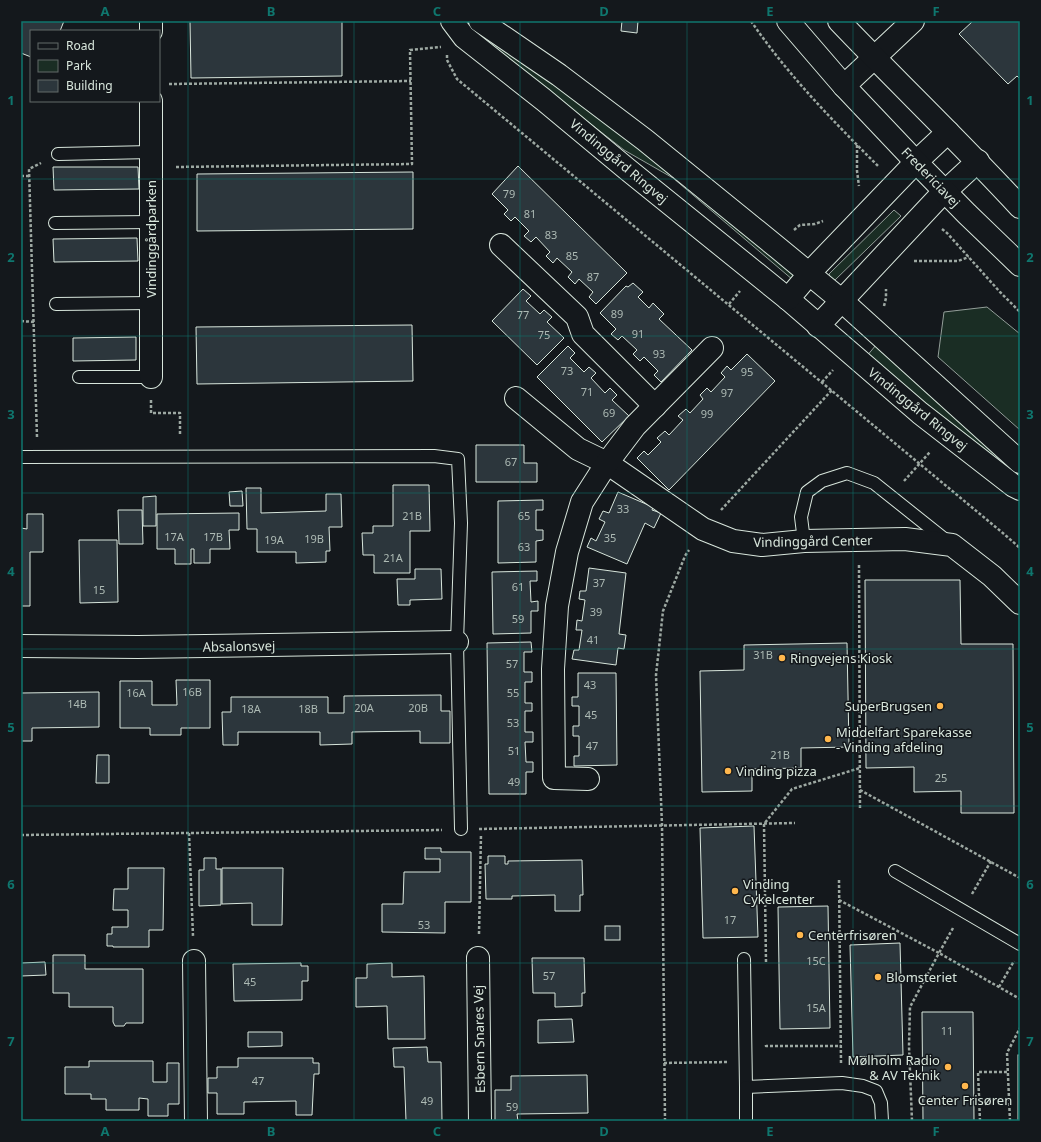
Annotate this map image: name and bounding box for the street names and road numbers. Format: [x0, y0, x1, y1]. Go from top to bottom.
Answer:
street label: Vindinggård Ringvej [566, 115, 672, 207]
street label: Fredericiavej [898, 143, 964, 211]
street label: Vindinggårdparken [142, 180, 160, 298]
street label: Vindinggård Ringvej [864, 363, 972, 455]
street label: Vindinggård Center [753, 531, 873, 551]
street label: Absalonsvej [203, 636, 275, 656]
street label: Esbern Snares Vej [469, 985, 489, 1093]

